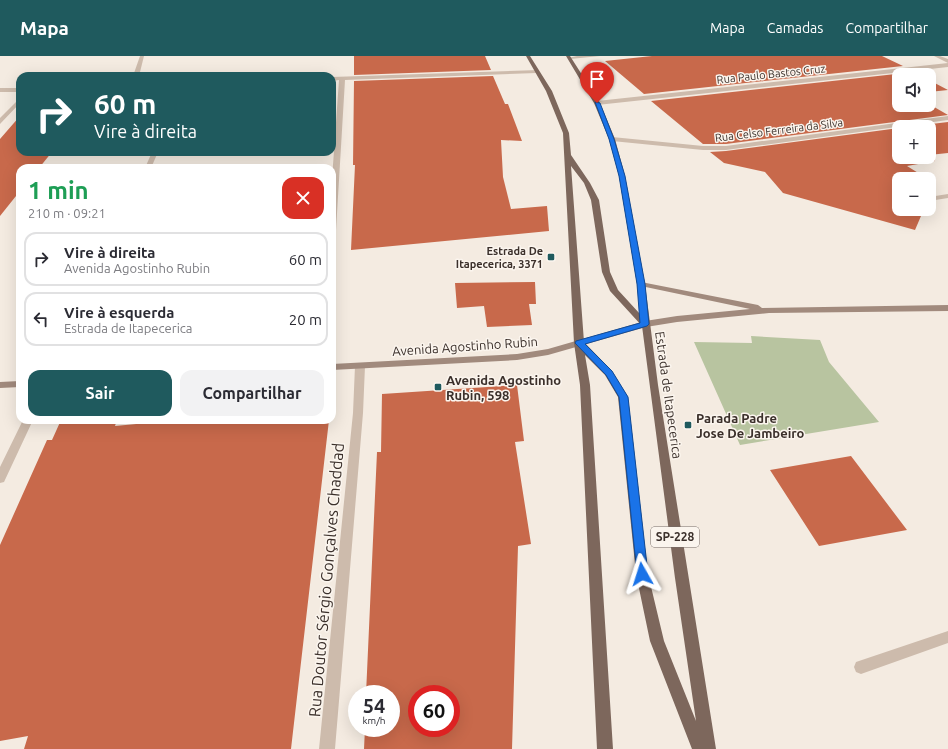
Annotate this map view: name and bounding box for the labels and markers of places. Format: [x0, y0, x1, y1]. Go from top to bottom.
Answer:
pin [580, 62, 614, 103]
place label: Estrada De Itapecerica, 3371 [456, 245, 543, 270]
marker: Estrada De Itapecerica, 3371 [546, 252, 556, 262]
place label: Avenida Agostinho Rubin, 598 [446, 373, 561, 402]
marker: Avenida Agostinho Rubin, 598 [433, 382, 443, 392]
place label: Parada Padre Jose De Jambeiro [696, 411, 804, 440]
marker: Parada Padre Jose De Jambeiro [683, 420, 693, 430]

